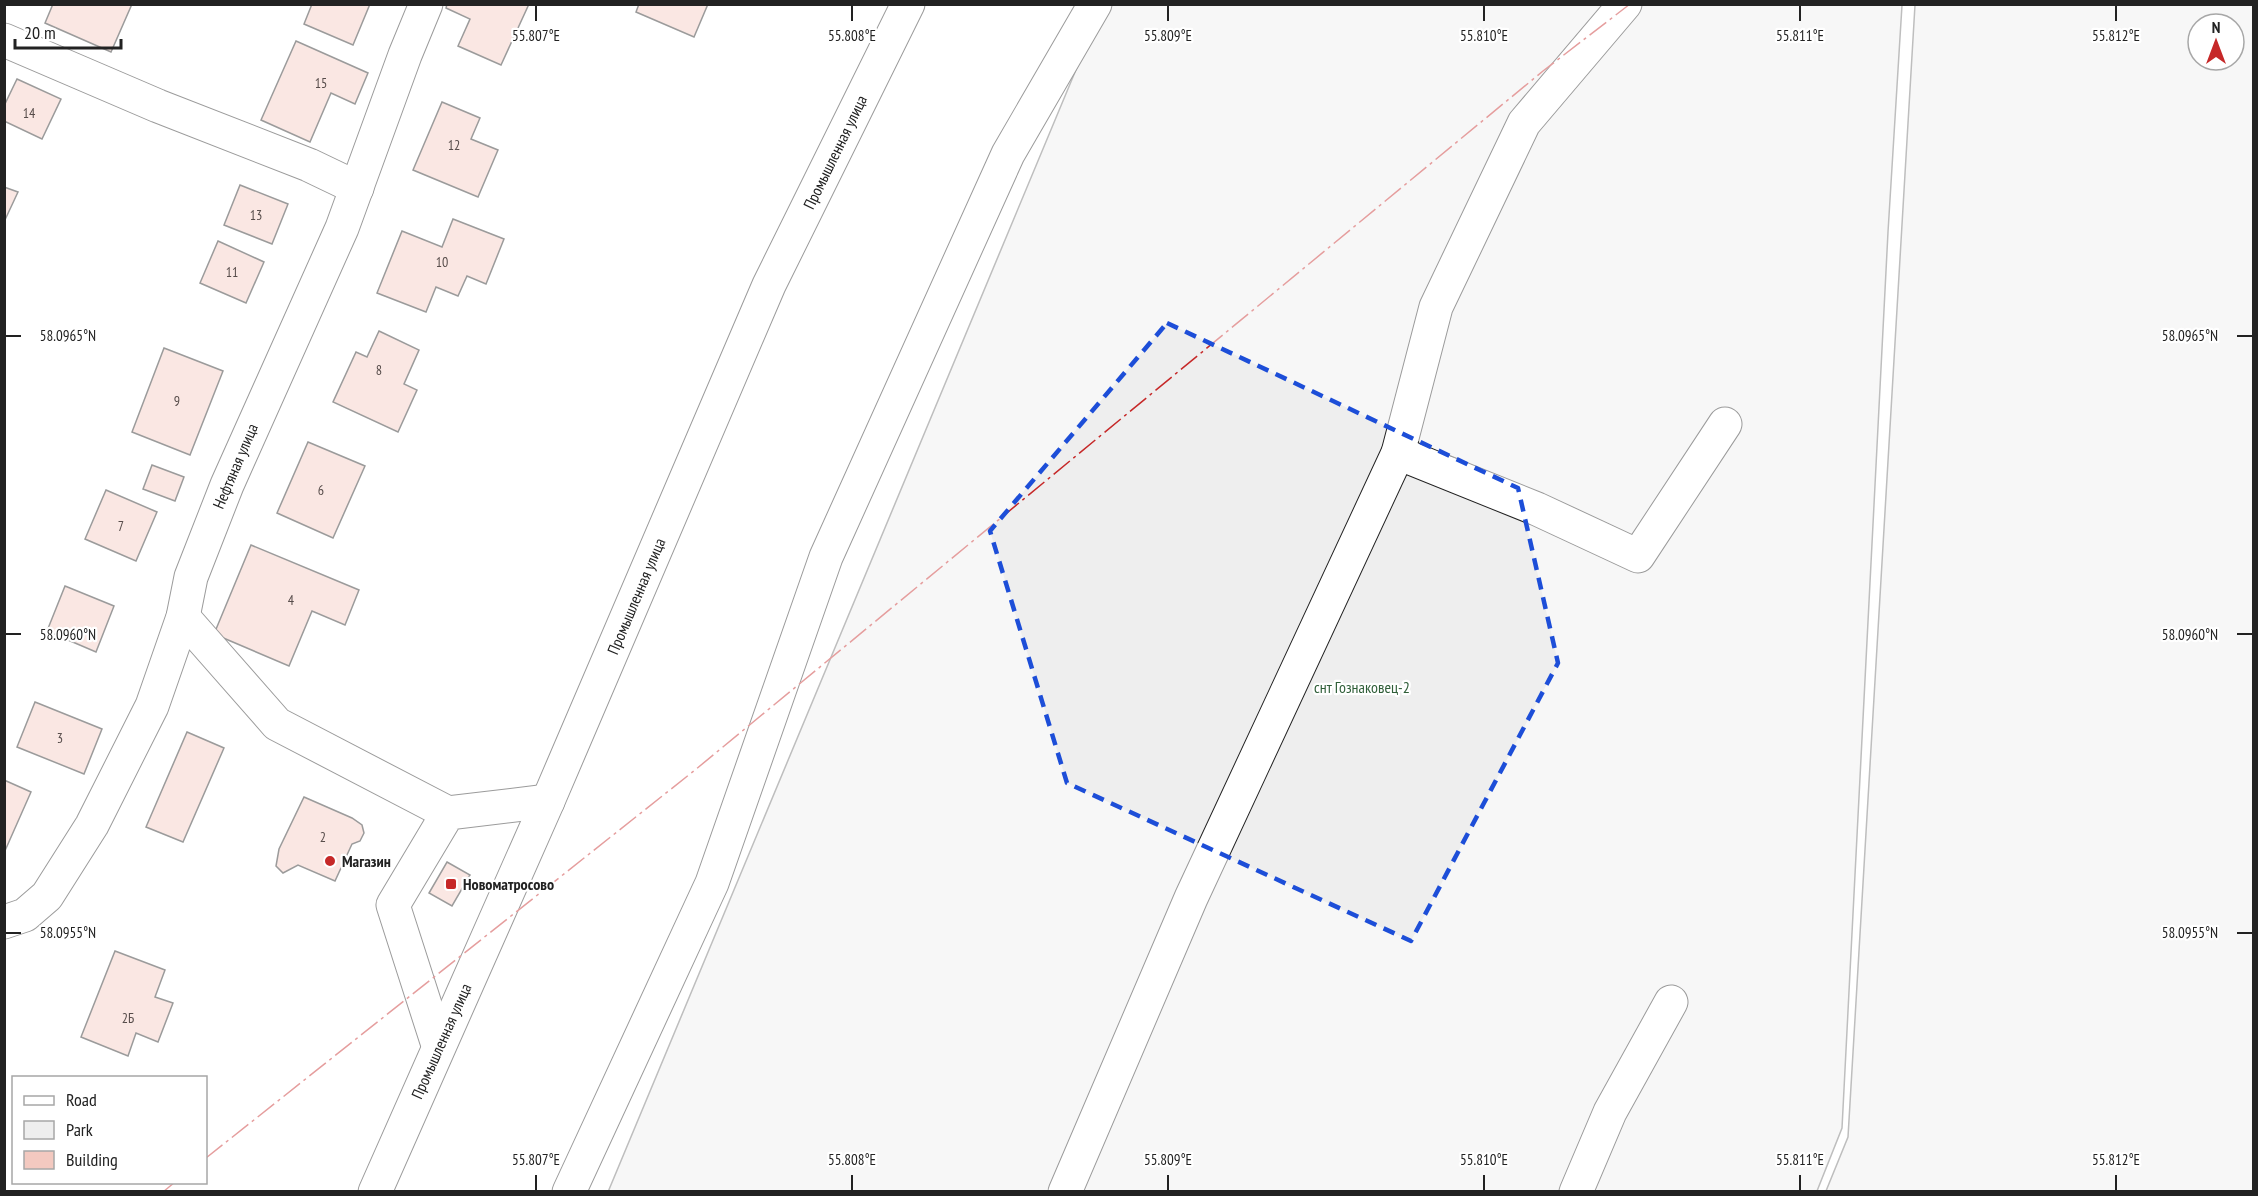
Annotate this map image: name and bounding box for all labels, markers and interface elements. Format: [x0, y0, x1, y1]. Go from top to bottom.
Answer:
scale bar [15, 12, 122, 50]
north arrow [2186, 12, 2246, 72]
text: N [2212, 17, 2220, 37]
text: 20 m [24, 21, 56, 44]
text: 55.807°E [512, 26, 560, 45]
text: 55.808°E [828, 26, 876, 45]
text: 55.809°E [1144, 26, 1192, 45]
text: 55.810°E [1460, 26, 1508, 45]
text: 55.811°E [1776, 26, 1824, 45]
text: 55.812°E [2092, 26, 2140, 45]
house number: 15 [315, 74, 327, 92]
street label: Промышленная улица [799, 92, 871, 212]
house number: 14 [23, 104, 36, 122]
house number: 12 [448, 136, 460, 154]
house number: 13 [250, 206, 262, 224]
house number: 10 [436, 253, 448, 271]
house number: 11 [226, 263, 238, 281]
text: 58.0965°N [40, 326, 96, 345]
text: 58.0965°N [2162, 326, 2218, 345]
house number: 8 [376, 361, 382, 379]
house number: 9 [174, 392, 180, 410]
street label: Нефтяная улица [208, 420, 262, 512]
house number: 6 [318, 481, 324, 499]
house number: 7 [118, 517, 124, 535]
street label: Промышленная улица [602, 535, 670, 657]
house number: 4 [288, 591, 295, 609]
text: 58.0960°N [40, 625, 96, 644]
text: 58.0960°N [2162, 625, 2218, 644]
park label: снт Гознаковец-2 [1314, 677, 1410, 697]
house number: 3 [57, 729, 63, 747]
house number: 2 [320, 828, 326, 846]
place label: Магазин [342, 851, 391, 871]
marker: Магазин [323, 854, 337, 868]
place label: Новоматросово [463, 874, 554, 894]
marker: Новоматросово [444, 877, 458, 891]
text: 58.0955°N [40, 923, 96, 942]
text: 58.0955°N [2162, 923, 2218, 942]
street label: Промышленная улица [407, 980, 475, 1102]
house number: 2Б [122, 1009, 134, 1027]
legend [12, 1076, 207, 1184]
text: Road [66, 1088, 97, 1111]
text: Park [66, 1118, 93, 1141]
text: Building [66, 1148, 118, 1171]
text: 55.807°E [512, 1150, 560, 1169]
text: 55.808°E [828, 1150, 876, 1169]
text: 55.809°E [1144, 1150, 1192, 1169]
text: 55.810°E [1460, 1150, 1508, 1169]
text: 55.811°E [1776, 1150, 1824, 1169]
text: 55.812°E [2092, 1150, 2140, 1169]

